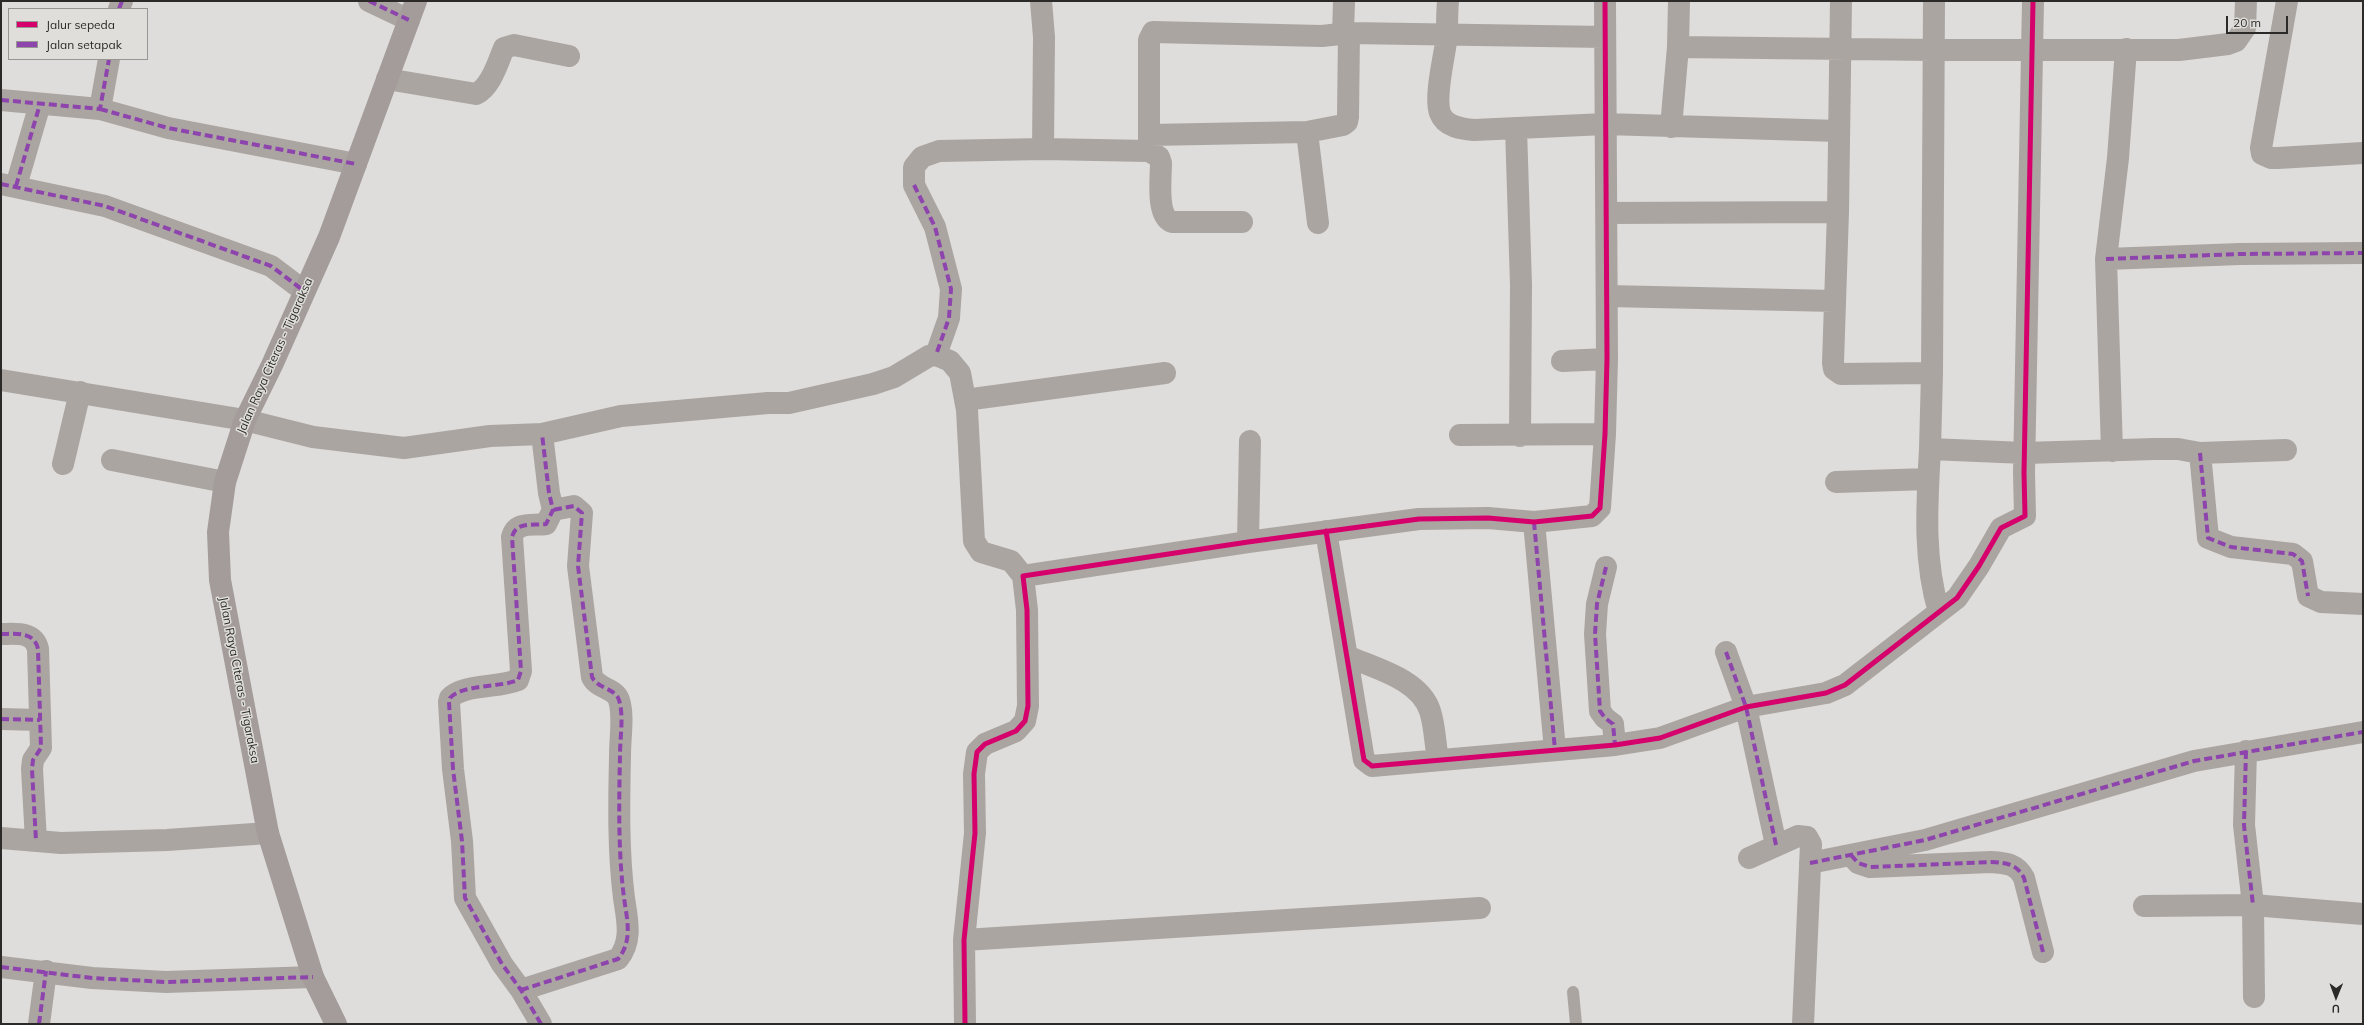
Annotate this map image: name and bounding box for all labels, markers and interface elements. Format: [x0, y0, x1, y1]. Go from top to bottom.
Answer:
legend [8, 8, 148, 60]
scale bar [2228, 8, 2290, 34]
text: 20 m [2233, 15, 2261, 30]
text: Jalur sepeda [46, 17, 115, 32]
text: Jalan setapak [46, 37, 122, 52]
street label: Jalan Raya Citeras - Tigaraksa [234, 276, 316, 436]
street label: Jalan Raya Citeras - Tigaraksa [216, 596, 262, 764]
north arrow [2316, 977, 2356, 1017]
text: U [2332, 1002, 2340, 1016]

